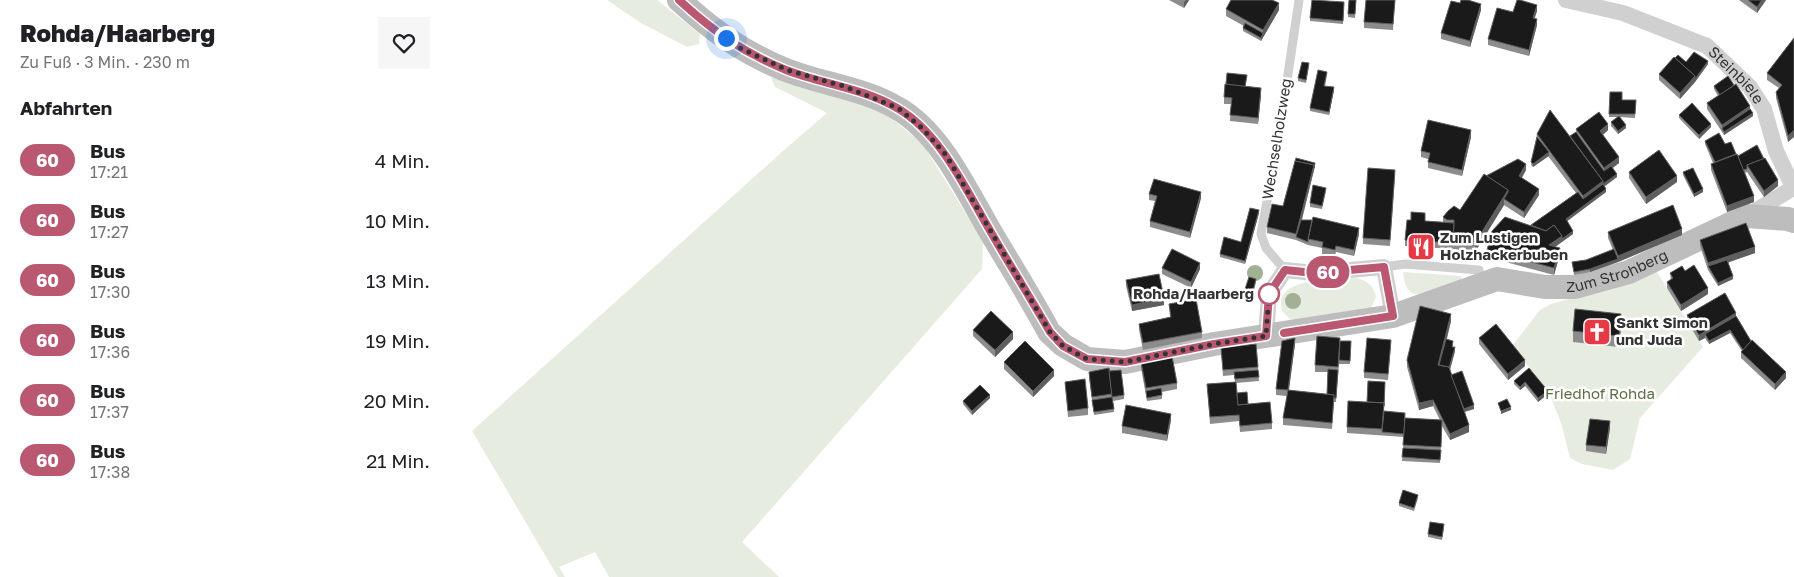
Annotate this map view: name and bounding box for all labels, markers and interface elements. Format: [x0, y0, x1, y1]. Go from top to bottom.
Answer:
button: heart [378, 17, 430, 69]
text: Rohda/Haarberg [20, 18, 215, 47]
your location [714, 26, 739, 51]
street label: Steinbiele [1705, 42, 1768, 107]
text: Zu Fuß · 3 Min. · 230 m [20, 52, 190, 72]
street label: Wechselholzweg [1258, 77, 1294, 201]
text: Abfahrten [20, 96, 112, 119]
text: Bus [90, 139, 125, 162]
text: 60 [36, 149, 59, 171]
text: 4 Min. [375, 149, 430, 172]
text: 17:21 [90, 162, 128, 182]
text: Bus [90, 199, 125, 222]
text: 60 [36, 209, 59, 231]
text: 10 Min. [365, 209, 430, 232]
text: 17:27 [90, 222, 129, 242]
place label: Zum Lustigen Holzhackerbuben [1440, 228, 1568, 263]
restaurant icon: Zum Lustigen Holzhackerbuben [1406, 232, 1436, 262]
street label: Zum Strohberg [1566, 245, 1671, 295]
line badge: 60 [1306, 256, 1350, 288]
text: Bus [90, 259, 125, 282]
text: 60 [1316, 261, 1340, 283]
text: 60 [36, 269, 59, 291]
text: 13 Min. [366, 269, 430, 292]
text: 17:30 [90, 282, 130, 302]
marker: Rohda/Haarberg [1258, 283, 1280, 305]
place label: Rohda/Haarberg [1133, 284, 1254, 302]
place label: Sankt Simon und Juda [1616, 313, 1708, 348]
church icon: Sankt Simon und Juda [1582, 317, 1612, 347]
text: Bus [90, 319, 125, 342]
text: 60 [36, 329, 59, 351]
text: 19 Min. [366, 329, 430, 352]
text: 17:36 [90, 342, 130, 362]
text: Bus [90, 379, 125, 402]
park label: Friedhof Rohda [1545, 384, 1655, 402]
text: 60 [36, 389, 59, 411]
text: 20 Min. [364, 389, 430, 412]
text: 17:37 [90, 402, 129, 422]
text: Bus [90, 439, 125, 462]
text: 60 [36, 449, 59, 471]
text: 21 Min. [366, 449, 430, 472]
text: 17:38 [90, 462, 130, 482]

